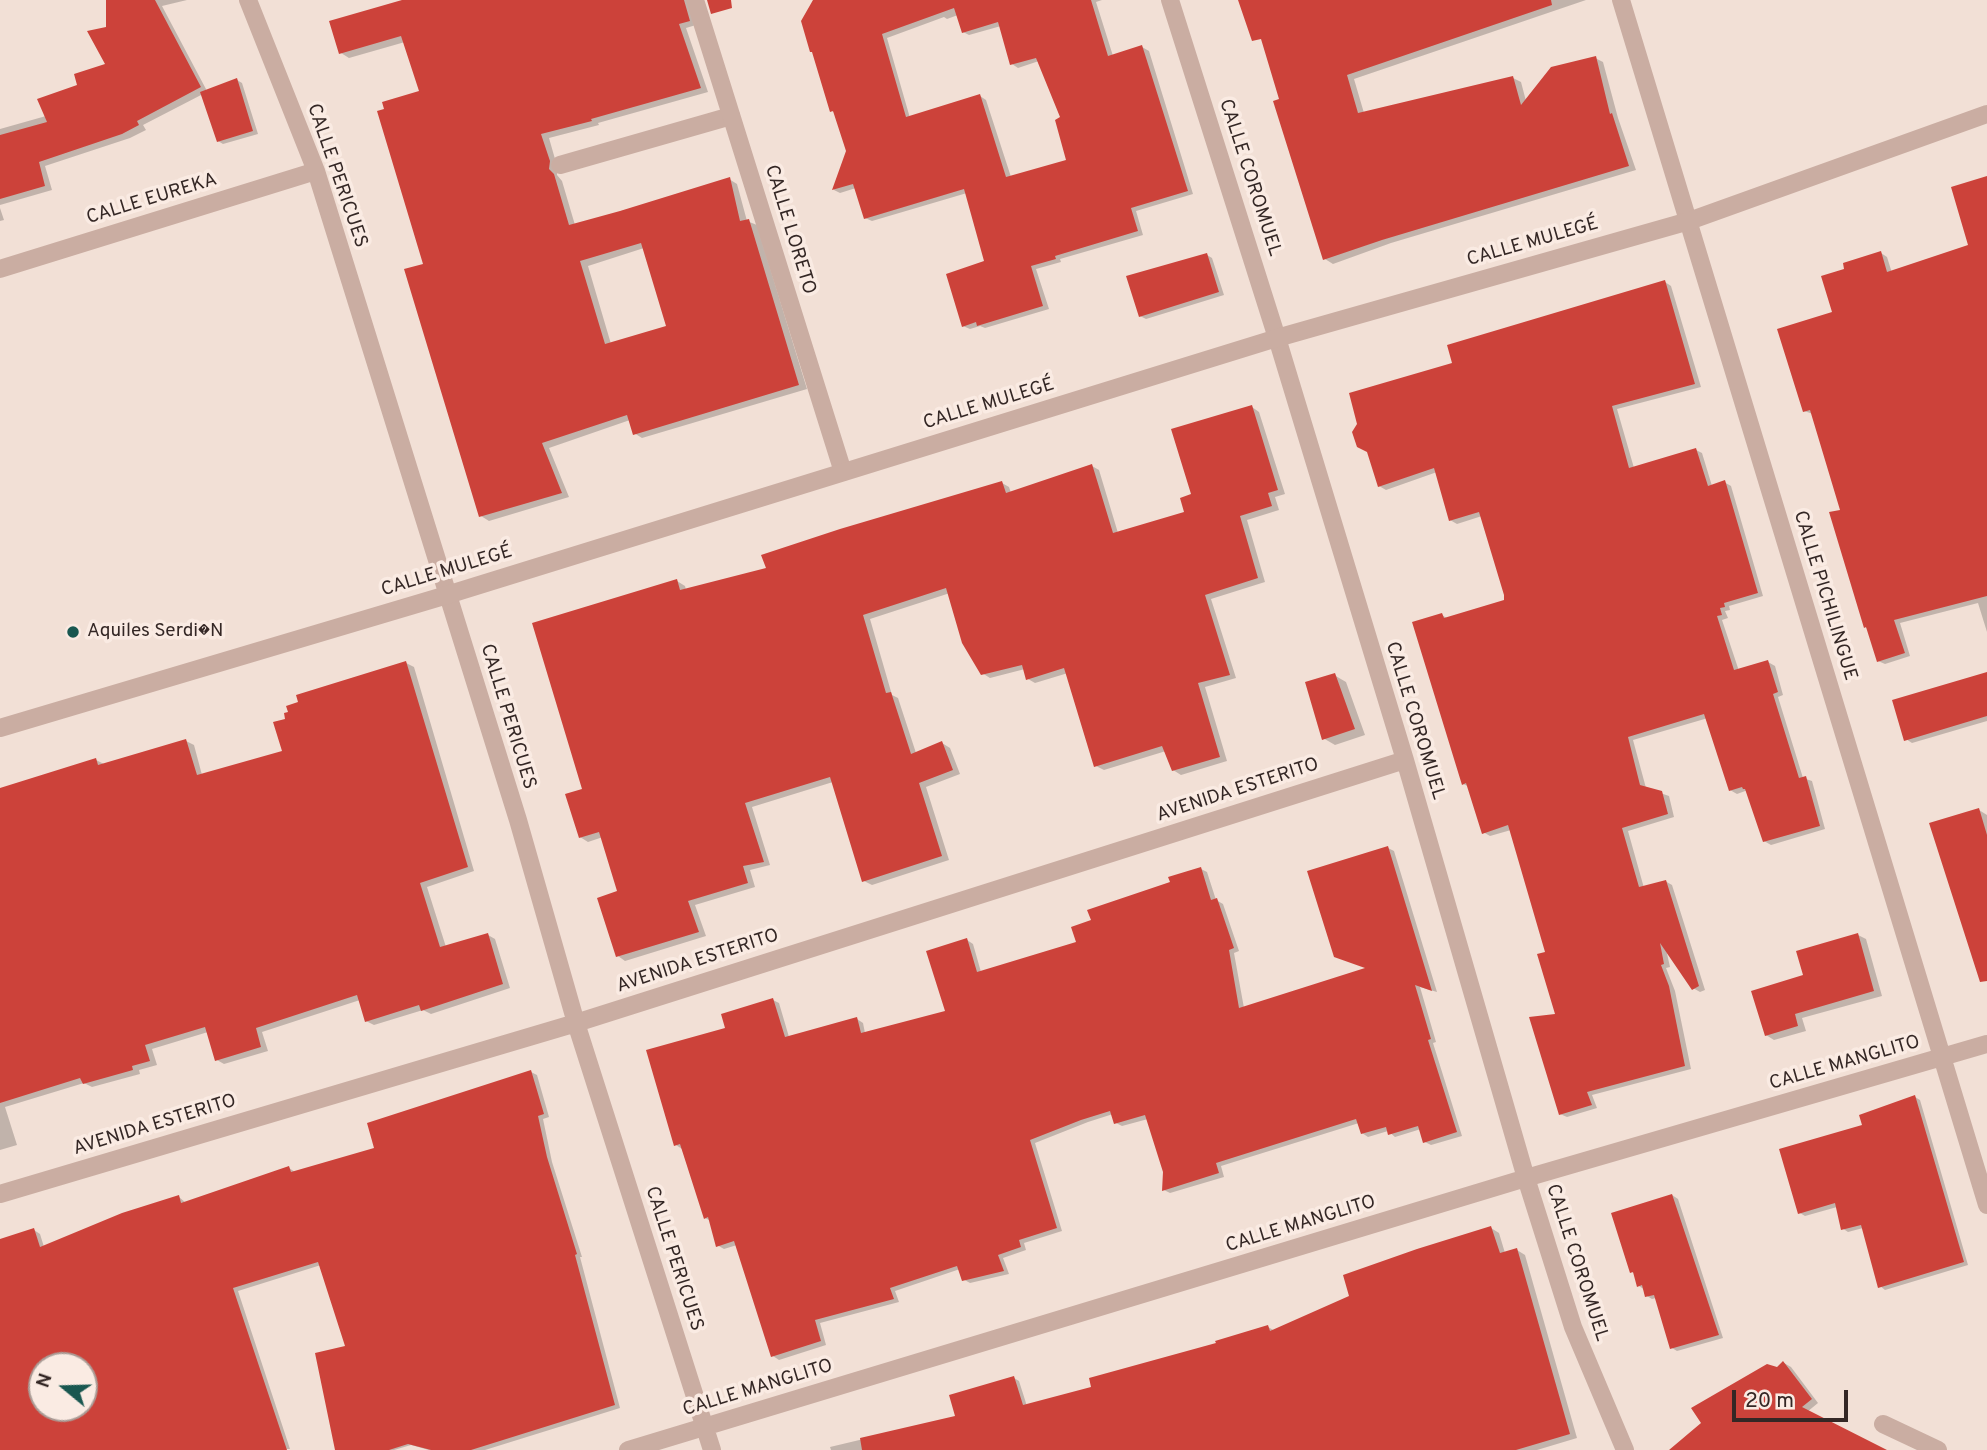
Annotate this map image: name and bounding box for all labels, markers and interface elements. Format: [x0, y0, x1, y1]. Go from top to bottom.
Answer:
street label: CALLE COROMUEL [1213, 97, 1285, 259]
street label: CALLE PERICUES [301, 101, 371, 251]
street label: CALLE LORETO [759, 163, 819, 297]
street label: CALLE EUREKA [84, 169, 220, 231]
street label: CALLE MULEGÉ [1465, 213, 1601, 273]
street label: CALLE MULEGÉ [921, 374, 1057, 436]
street label: CALLE PICHILINGUE [1787, 508, 1861, 684]
street label: CALLE MULEGÉ [379, 541, 515, 603]
place label: Aquiles Serdi�N [87, 621, 223, 643]
marker: Aquiles Serdi�N [65, 624, 81, 640]
street label: CALLE COROMUEL [1379, 639, 1449, 803]
street label: CALLE PERICUES [474, 642, 540, 792]
street label: AVENIDA ESTERITO [1154, 754, 1322, 828]
street label: AVENIDA ESTERITO [614, 925, 782, 999]
street label: CALLE MANGLITO [1767, 1032, 1923, 1096]
street label: AVENIDA ESTERITO [71, 1090, 239, 1162]
street label: CALLE COROMUEL [1540, 1182, 1612, 1344]
street label: CALLE PERICUES [639, 1184, 707, 1334]
street label: CALLE MANGLITO [1223, 1191, 1379, 1259]
north arrow [28, 1352, 98, 1422]
street label: CALLE MANGLITO [680, 1355, 836, 1423]
text: N [31, 1370, 59, 1391]
scale bar [1735, 1376, 1850, 1420]
text: 20 m [1745, 1388, 1794, 1415]

